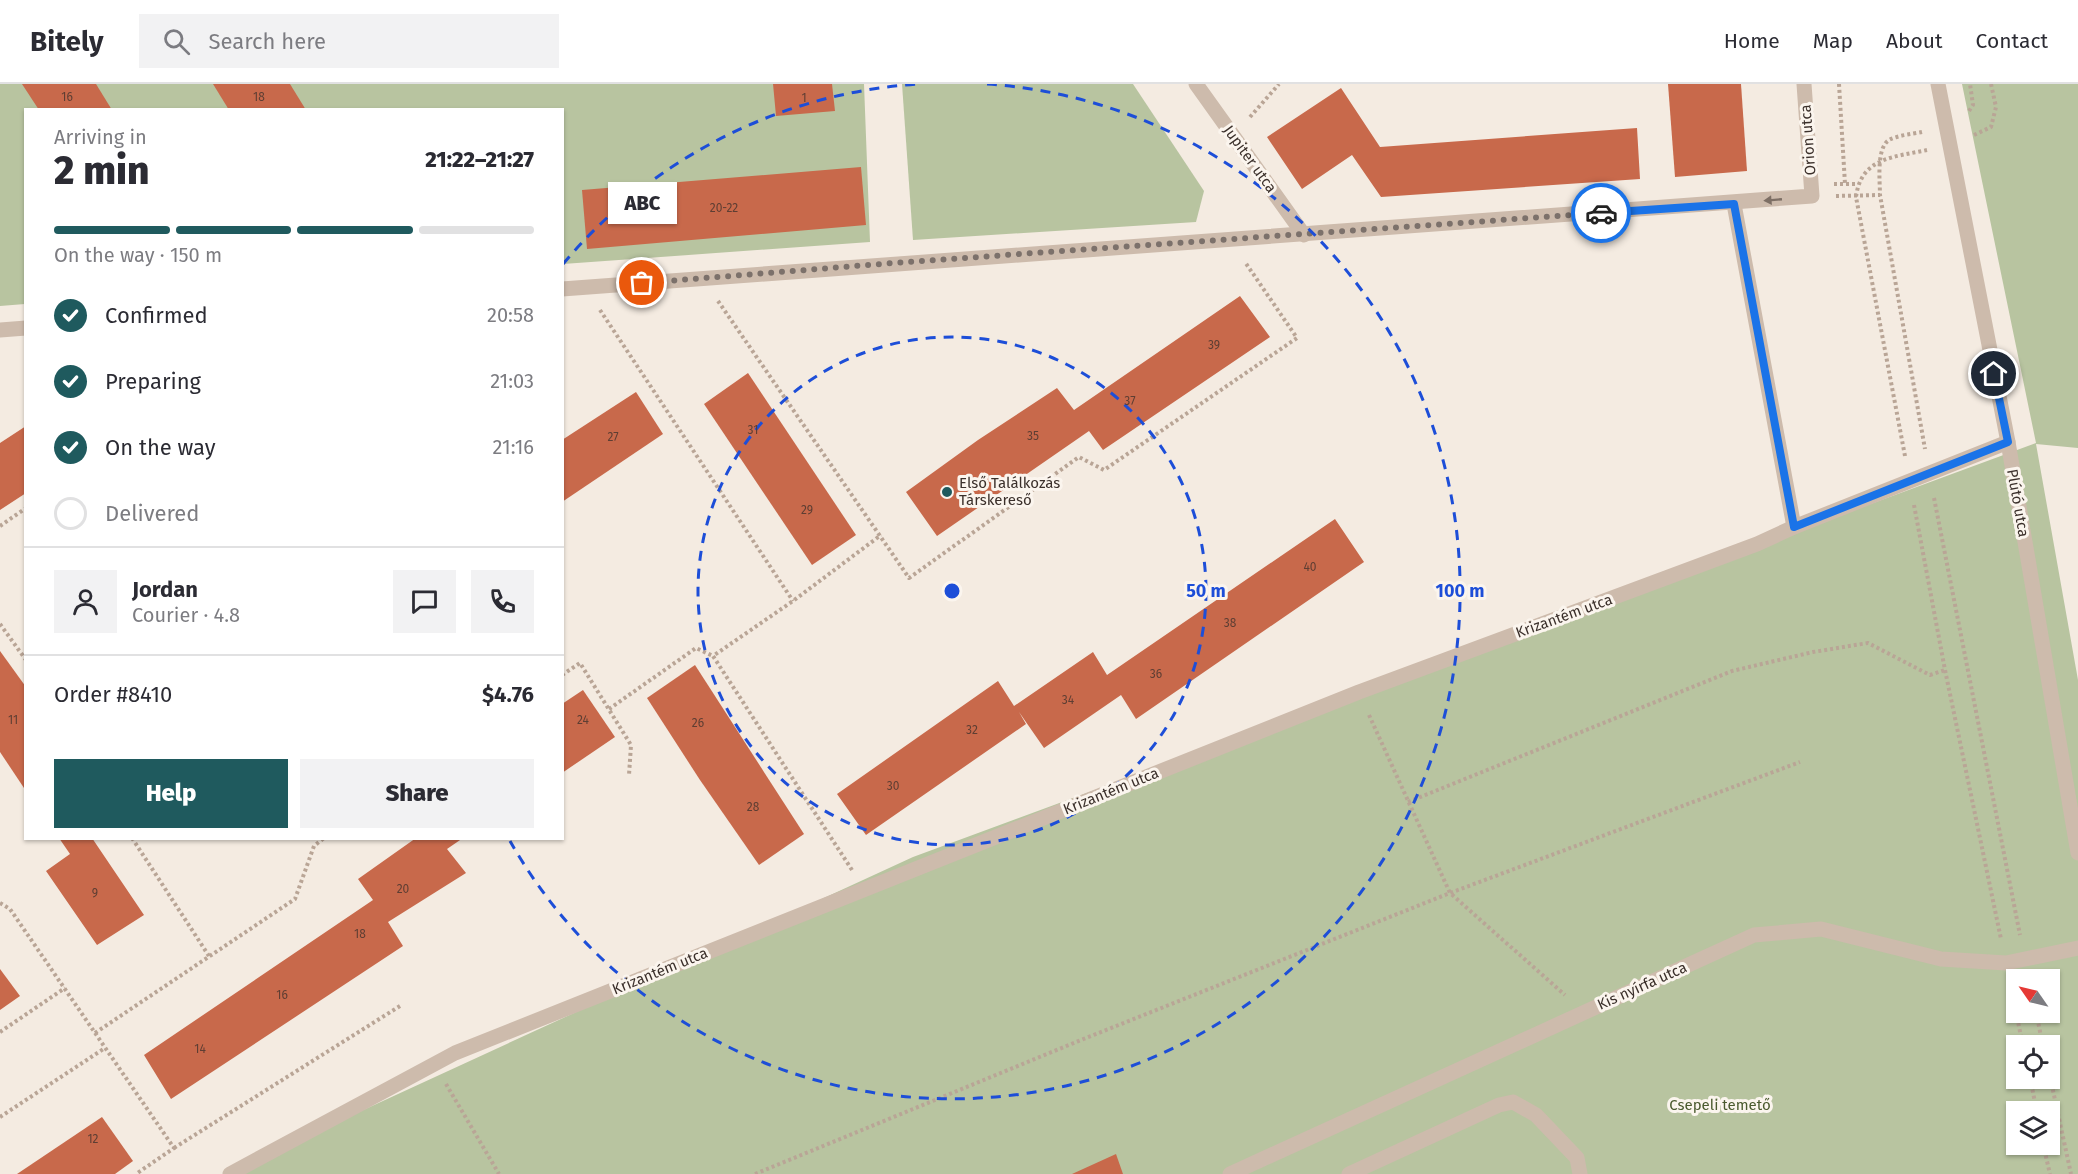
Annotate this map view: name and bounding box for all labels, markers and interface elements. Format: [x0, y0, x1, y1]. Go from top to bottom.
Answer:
search box [139, 14, 559, 68]
text: Bitely [30, 25, 103, 58]
icon: search [160, 25, 193, 58]
text: Search here [208, 28, 326, 55]
text: Home [1724, 28, 1780, 54]
text: Map [1813, 28, 1853, 54]
text: About [1886, 28, 1943, 54]
text: Contact [1976, 28, 2048, 54]
house number: 16 [61, 90, 73, 104]
house number: 18 [253, 90, 265, 104]
house number: 1 [801, 91, 807, 105]
street label: Orion utca [1797, 104, 1819, 176]
street label: Jupiter utca [1220, 122, 1280, 196]
text: Arriving in [54, 125, 147, 149]
text: 21:22–21:27 [425, 146, 534, 173]
text: 2 min [54, 148, 150, 194]
callout: ABC [608, 181, 676, 223]
courier [1571, 183, 1631, 243]
text: ABC [625, 191, 660, 215]
one-way arrow [1764, 195, 1783, 205]
icon: car [1585, 197, 1618, 230]
house number: 20-22 [710, 201, 738, 215]
text: On the way · 150 m [54, 243, 222, 267]
pin [616, 257, 667, 308]
icon: bag [625, 266, 658, 299]
icon: check [54, 299, 87, 332]
text: Confirmed [105, 302, 208, 329]
text: 20:58 [487, 303, 534, 327]
house number: 39 [1208, 338, 1220, 352]
pin [1968, 348, 2019, 399]
icon: home [1977, 357, 2010, 390]
icon: check [54, 365, 87, 398]
text: Preparing [105, 368, 201, 395]
text: 21:03 [490, 369, 534, 393]
house number: 37 [1124, 394, 1136, 408]
house number: 31 [748, 423, 758, 437]
house number: 35 [1027, 429, 1039, 443]
house number: 27 [607, 430, 619, 444]
icon: check [54, 431, 87, 464]
text: On the way [105, 434, 216, 461]
text: 21:16 [493, 435, 534, 459]
street label: Plútó utca [2003, 468, 2033, 538]
place label: Első Találkozás Társkereső [959, 474, 1060, 509]
marker: Első Találkozás Társkereső [940, 485, 954, 499]
text: Delivered [105, 500, 200, 527]
house number: 29 [801, 503, 813, 517]
house number: 40 [1303, 560, 1317, 574]
button: person [54, 570, 117, 633]
button: chat [393, 570, 456, 633]
button: phone [471, 570, 534, 633]
text: Jordan [132, 576, 198, 603]
text: 50 m [1186, 580, 1226, 602]
text: 100 m [1436, 580, 1484, 602]
centre of rings [942, 581, 962, 601]
street label: Krizantém utca [1513, 590, 1615, 642]
text: Courier · 4.8 [132, 603, 240, 627]
house number: 38 [1224, 616, 1237, 630]
house number: 36 [1150, 667, 1162, 681]
text: Order #8410 [54, 681, 172, 708]
text: $4.76 [482, 681, 534, 708]
house number: 34 [1062, 693, 1075, 707]
house number: 11 [8, 713, 18, 727]
house number: 24 [577, 713, 590, 727]
house number: 26 [692, 716, 704, 730]
house number: 32 [966, 723, 978, 737]
button: Help [54, 759, 288, 828]
button: Share [300, 759, 534, 828]
street label: Krizantém utca [1061, 764, 1161, 818]
house number: 30 [887, 779, 900, 793]
house number: 28 [747, 800, 760, 814]
house number: 20 [397, 882, 410, 896]
house number: 9 [92, 886, 98, 900]
house number: 18 [354, 927, 366, 941]
street label: Krizantém utca [610, 944, 710, 998]
street label: Kis nyírfa utca [1594, 958, 1690, 1014]
north arrow [2006, 969, 2060, 1023]
map controls [2006, 969, 2060, 1155]
house number: 16 [276, 988, 288, 1002]
button: locate [2006, 1035, 2060, 1089]
house number: 14 [194, 1042, 206, 1056]
park label: Csepeli temető [1669, 1096, 1771, 1114]
button: layers [2006, 1101, 2060, 1155]
house number: 12 [87, 1132, 99, 1146]

